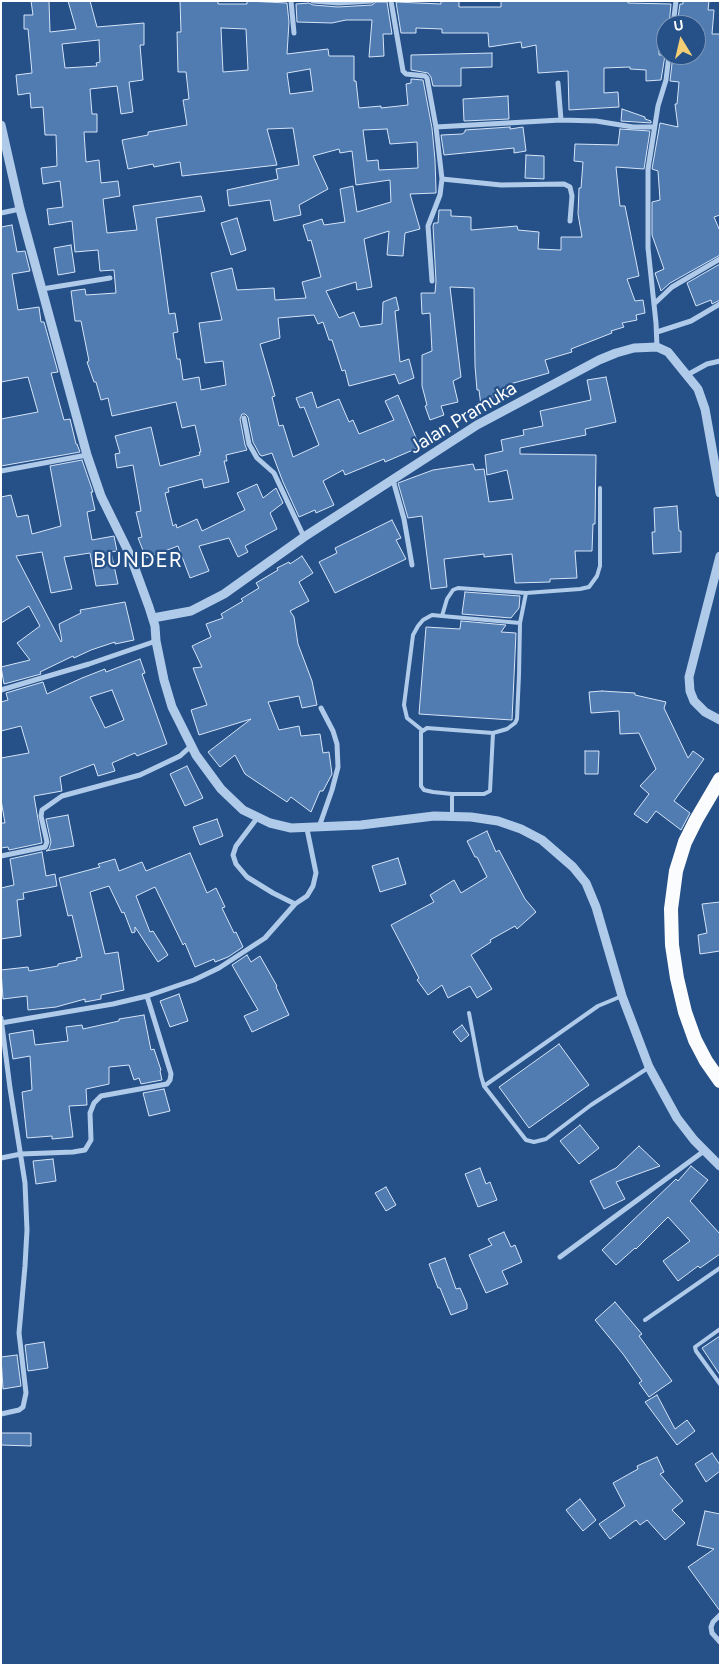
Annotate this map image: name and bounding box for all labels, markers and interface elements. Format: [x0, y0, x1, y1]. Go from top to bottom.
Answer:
north arrow [656, 15, 706, 65]
text: U [673, 17, 685, 35]
street label: Jalan Pramuka [405, 377, 521, 459]
district label: BUNDER [92, 548, 184, 574]

